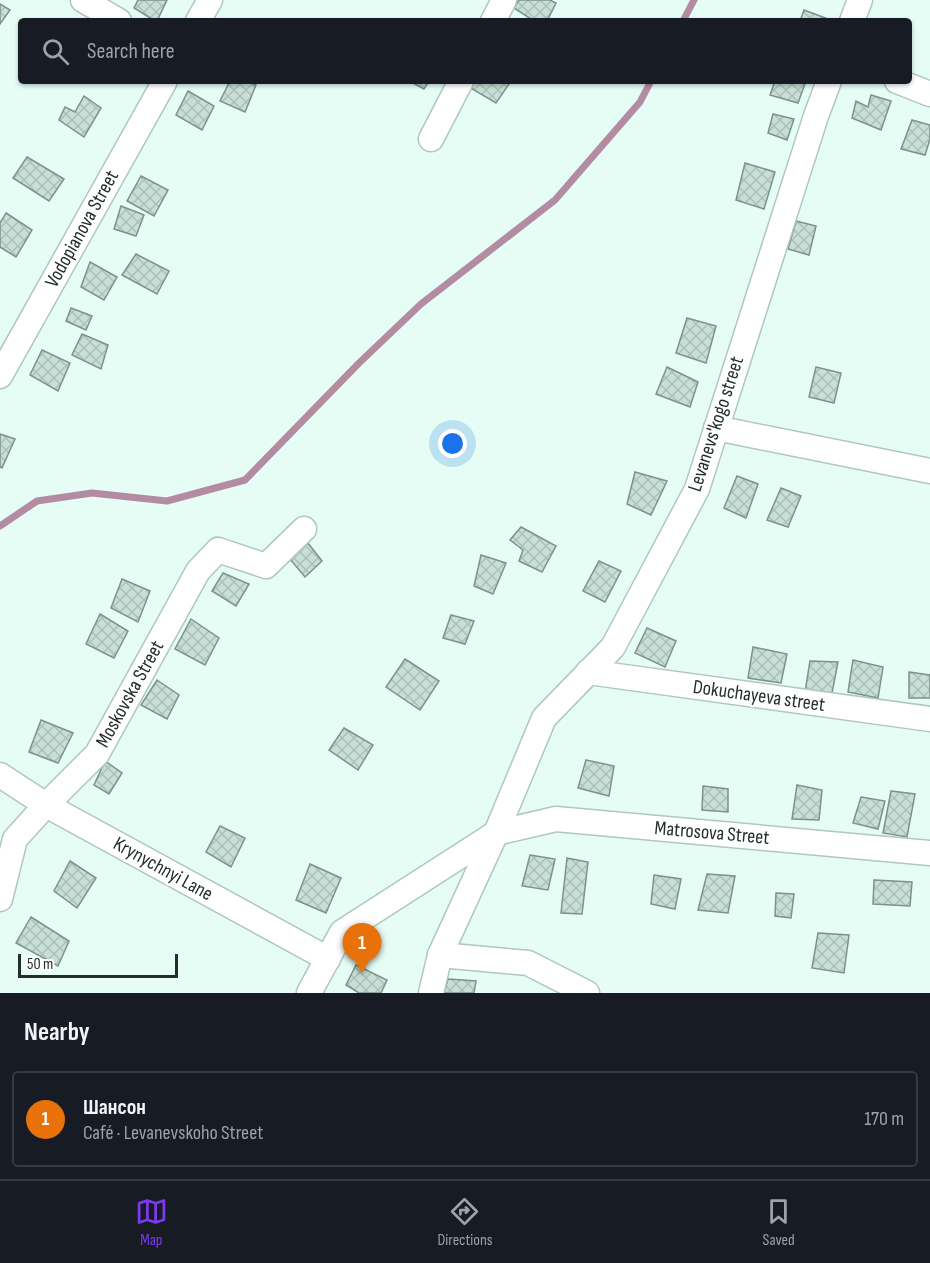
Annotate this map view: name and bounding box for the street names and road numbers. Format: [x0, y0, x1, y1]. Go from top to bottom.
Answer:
street label: Vodopianova Street [40, 166, 124, 292]
street label: Levanevs'kogo street [683, 353, 749, 495]
street label: Moskovska Street [91, 636, 169, 752]
street label: Dokuchayeva street [692, 675, 826, 717]
street label: Matrosova Street [654, 816, 770, 850]
street label: Krynychnyi Lane [109, 832, 217, 906]

